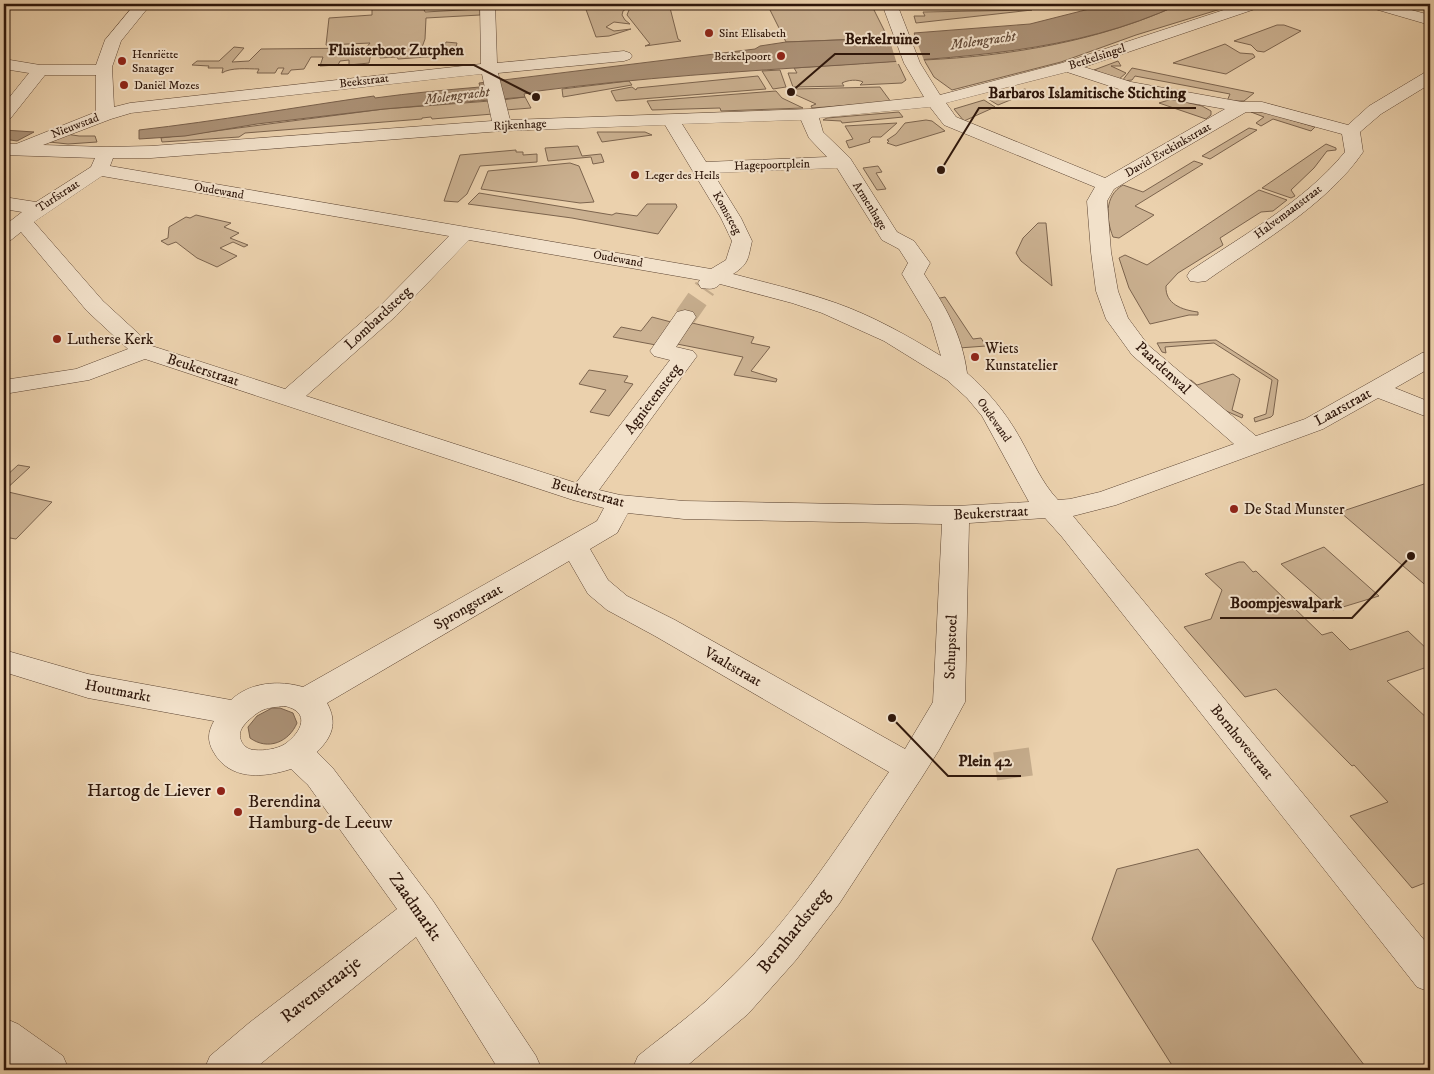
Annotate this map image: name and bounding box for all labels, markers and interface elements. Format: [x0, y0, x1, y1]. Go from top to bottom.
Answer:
callout: Berkelruïne [835, 23, 930, 54]
place label: Sint Elisabeth [719, 26, 787, 41]
marker: Sint Elisabeth [703, 27, 715, 39]
water label: Molengracht [948, 27, 1018, 55]
text: Berkelruïne [845, 29, 920, 49]
callout: Fluisterboot Zutphen [318, 34, 474, 65]
text: Fluisterboot Zutphen [328, 40, 464, 60]
street label: Berkelsingel [1067, 41, 1128, 73]
place label: Henriëtte Snatager [132, 47, 178, 76]
place label: Berkelpoort [714, 49, 771, 64]
marker: Berkelpoort [775, 50, 787, 62]
marker: Henriëtte Snatager [116, 55, 128, 67]
street label: Beekstraat [338, 71, 390, 91]
callout: Barbaros Islamitische Stichting [979, 77, 1196, 108]
place label: Daniël Mozes [134, 78, 199, 93]
marker: Daniël Mozes [118, 79, 130, 91]
water label: Molengracht [423, 83, 492, 109]
text: Barbaros Islamitische Stichting [988, 83, 1187, 103]
street label: Nieuwstad [49, 110, 101, 142]
street label: Rijkenhage [493, 116, 547, 134]
street label: David Evekinkstraat [1122, 119, 1214, 181]
street label: Hagepoortplein [734, 156, 811, 174]
place label: Leger des Heils [645, 168, 720, 183]
marker: Leger des Heils [629, 169, 641, 181]
street label: Turfstraat [34, 176, 83, 216]
street label: Oudewand [193, 179, 245, 203]
street label: Armenhage [849, 179, 891, 233]
street label: Halvemaanstraat [1251, 182, 1325, 242]
street label: Komsteeg [709, 189, 745, 237]
street label: Oudewand [592, 247, 644, 271]
street label: Lombardsteeg [340, 281, 416, 354]
place label: Lutherse Kerk [67, 330, 154, 349]
marker: Lutherse Kerk [51, 333, 63, 345]
street label: Paardenwal [1131, 338, 1195, 399]
place label: Wiets Kunstatelier [984, 339, 1058, 375]
street label: Beukerstraat [164, 349, 242, 391]
marker: Wiets Kunstatelier [969, 351, 981, 363]
street label: Agnietensteeg [620, 360, 686, 438]
street label: Laarstraat [1311, 384, 1375, 430]
street label: Oudewand [973, 395, 1015, 445]
street label: Beukerstraat [549, 474, 627, 512]
place label: De Stad Munster [1244, 500, 1345, 519]
street label: Beukerstraat [953, 502, 1029, 524]
marker: De Stad Munster [1228, 503, 1240, 515]
street label: Sprongstraat [430, 580, 506, 634]
callout: Boompjeswalpark [1220, 587, 1352, 618]
text: Boompjeswalpark [1230, 593, 1343, 613]
street label: Schupstoel [940, 614, 962, 680]
street label: Vaaltstraat [700, 642, 765, 691]
street label: Houtmarkt [83, 675, 153, 707]
street label: Bornhovestraat [1206, 701, 1278, 783]
callout: Plein 42 [948, 745, 1021, 776]
text: Plein 42 [958, 751, 1013, 771]
place label: Hartog de Liever [87, 780, 211, 802]
marker: Hartog de Liever [215, 785, 227, 797]
place label: Berendina Hamburg-de Leeuw [248, 791, 393, 834]
marker: Berendina Hamburg-de Leeuw [232, 806, 244, 818]
street label: Zaadmarkt [384, 869, 447, 946]
street label: Bernhardsteeg [753, 884, 835, 978]
street label: Ravenstraatje [277, 952, 365, 1028]

